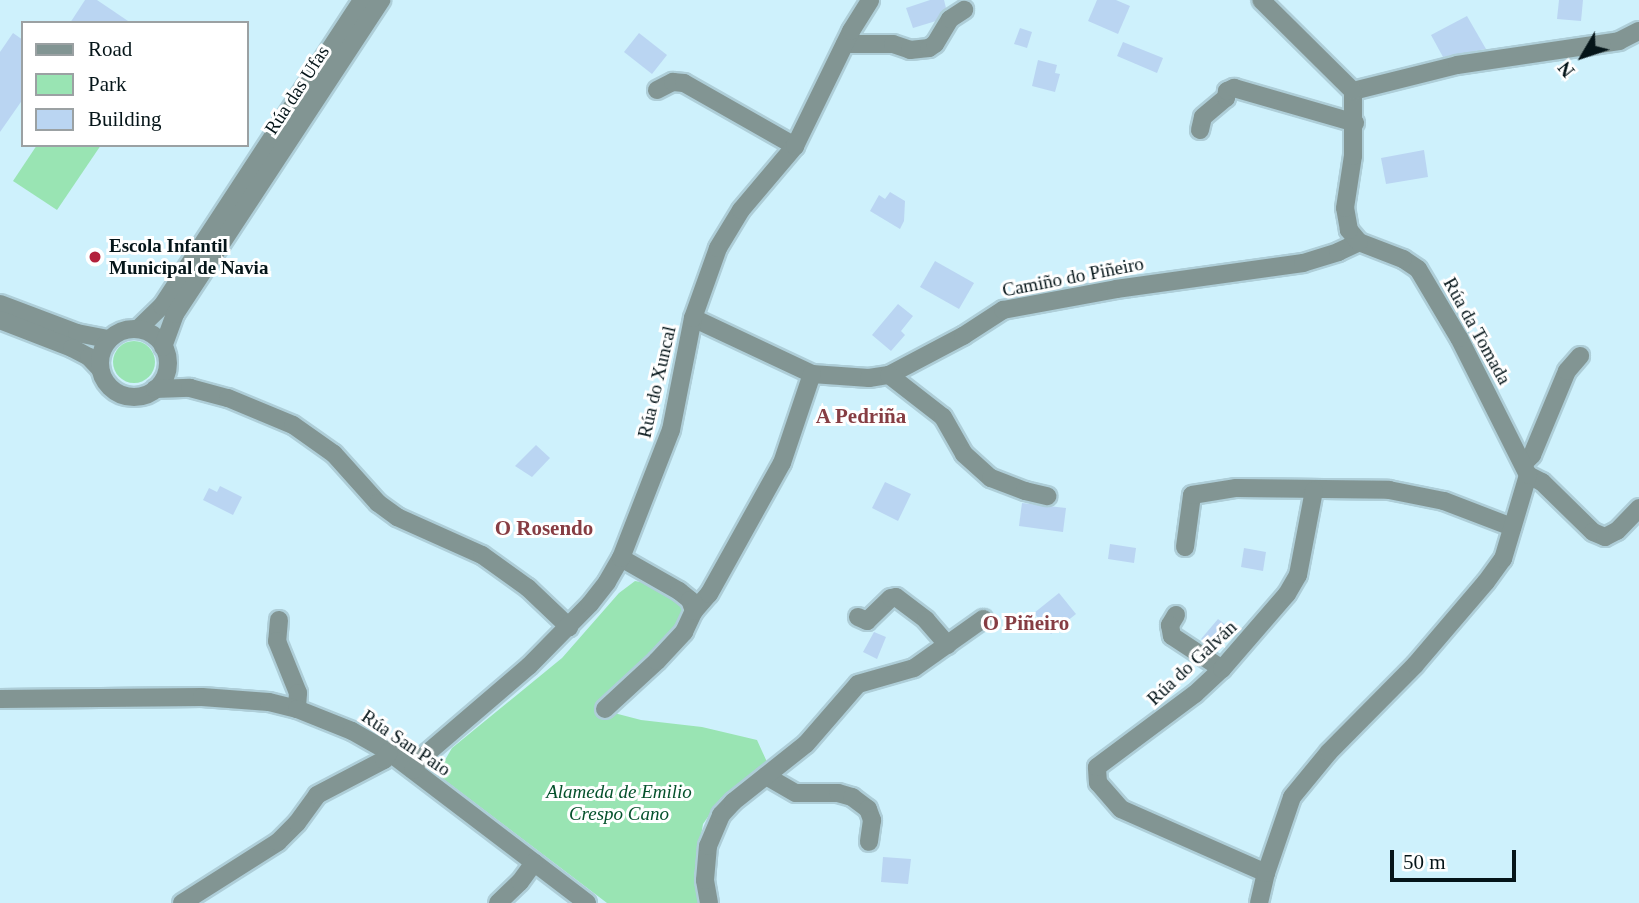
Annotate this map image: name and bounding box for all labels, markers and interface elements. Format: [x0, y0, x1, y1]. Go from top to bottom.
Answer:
legend [21, 21, 248, 147]
north arrow [1548, 21, 1618, 91]
text: Road [88, 37, 132, 61]
street label: Rúa das Ufas [260, 41, 334, 139]
text: N [1554, 58, 1579, 81]
text: Park [88, 72, 127, 96]
text: Building [88, 107, 162, 131]
place label: Escola Infantil Municipal de Navia [109, 235, 268, 279]
marker: Escola Infantil Municipal de Navia [87, 249, 103, 265]
street label: Camiño do Piñeiro [1000, 252, 1146, 302]
street label: Rúa da Tomada [1438, 273, 1516, 389]
street label: Rúa do Xuncal [633, 324, 681, 440]
district label: A Pedriña [815, 403, 907, 429]
district label: O Rosendo [495, 515, 593, 541]
district label: O Piñeiro [983, 610, 1069, 636]
street label: Rúa do Galván [1143, 616, 1241, 710]
street label: Rúa San Paio [357, 705, 455, 781]
park label: Alameda de Emilio Crespo Cano [546, 781, 692, 825]
scale bar [1394, 836, 1520, 880]
text: 50 m [1403, 850, 1446, 874]

